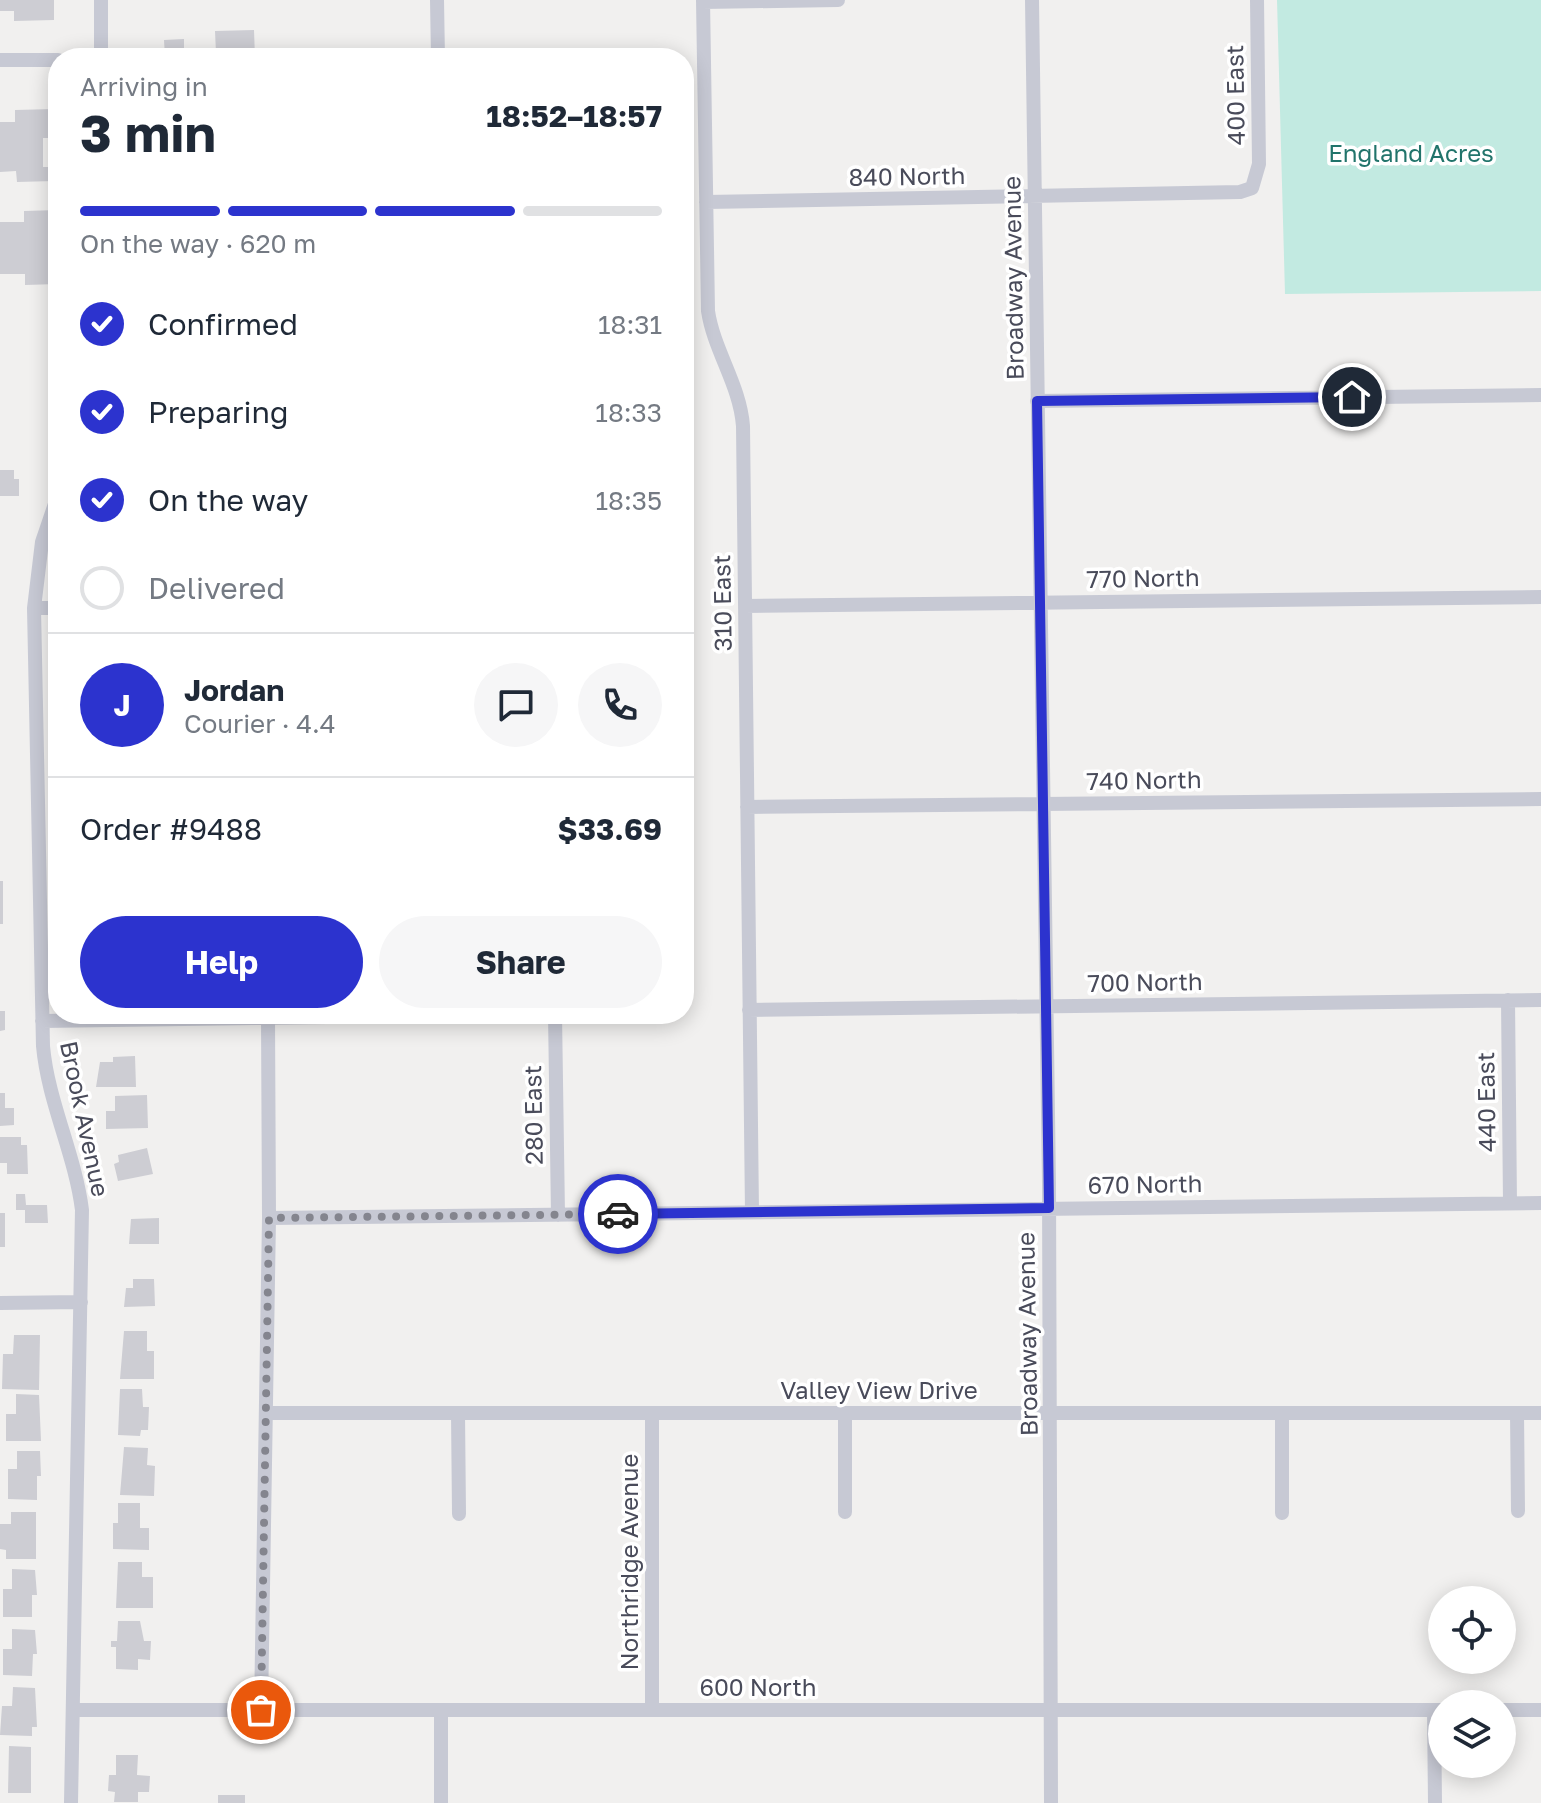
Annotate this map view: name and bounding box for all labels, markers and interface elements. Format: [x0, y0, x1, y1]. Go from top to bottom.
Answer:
street label: 400 East [1219, 44, 1250, 146]
text: Arriving in [80, 71, 208, 102]
text: 18:52–18:57 [486, 98, 662, 134]
text: 3 min [80, 101, 216, 163]
park label: England Acres [1328, 138, 1494, 167]
street label: 840 North [848, 160, 966, 191]
street label: Broadway Avenue [996, 176, 1029, 380]
text: On the way · 620 m [80, 228, 316, 259]
icon: check [80, 302, 124, 346]
text: Confirmed [148, 306, 298, 342]
text: 18:31 [598, 309, 662, 340]
pin [1318, 363, 1386, 431]
icon: home [1330, 375, 1374, 419]
icon: check [80, 390, 124, 434]
text: Preparing [148, 394, 289, 430]
text: 18:33 [595, 397, 662, 428]
icon: check [80, 478, 124, 522]
text: On the way [148, 482, 308, 518]
text: 18:35 [595, 485, 662, 516]
street label: 310 East [706, 554, 737, 652]
street label: 770 North [1086, 562, 1200, 593]
text: Delivered [148, 570, 285, 606]
button: chat [474, 663, 558, 747]
button: phone [578, 663, 662, 747]
text: Jordan [184, 672, 284, 708]
text: J [113, 687, 131, 723]
text: Courier · 4.4 [184, 708, 336, 739]
street label: 740 North [1086, 764, 1202, 795]
text: Order #9488 [80, 811, 262, 847]
text: $33.69 [558, 811, 662, 847]
button: Help [80, 916, 363, 1008]
button: Share [379, 916, 662, 1008]
street label: 700 North [1087, 966, 1203, 997]
street label: Brook Avenue [55, 1038, 116, 1199]
street label: 440 East [1470, 1052, 1501, 1152]
street label: 280 East [517, 1065, 548, 1165]
street label: 670 North [1087, 1168, 1203, 1199]
courier [578, 1174, 658, 1254]
icon: car [596, 1192, 640, 1236]
street label: Broadway Avenue [1010, 1232, 1043, 1436]
street label: Valley View Drive [780, 1375, 978, 1404]
street label: Northridge Avenue [614, 1454, 643, 1670]
map controls [1428, 1586, 1516, 1778]
button: locate [1428, 1586, 1516, 1674]
street label: 600 North [699, 1672, 817, 1701]
pin [227, 1676, 295, 1744]
icon: bag [239, 1688, 283, 1732]
button: layers [1428, 1690, 1516, 1778]

